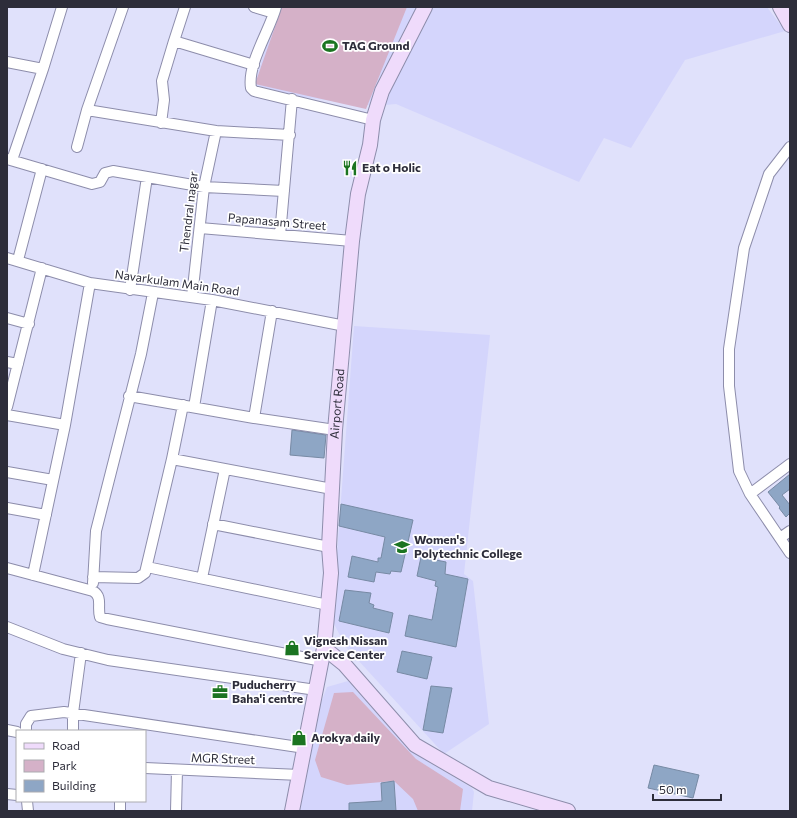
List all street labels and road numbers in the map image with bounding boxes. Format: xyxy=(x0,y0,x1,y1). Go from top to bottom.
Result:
street label: Thendral nagar xyxy=(176,170,200,253)
street label: Papanasam Street xyxy=(227,210,327,232)
street label: Navarkulam Main Road xyxy=(114,266,240,298)
street label: Airport Road xyxy=(327,368,346,439)
street label: MGR Street xyxy=(191,750,255,766)

